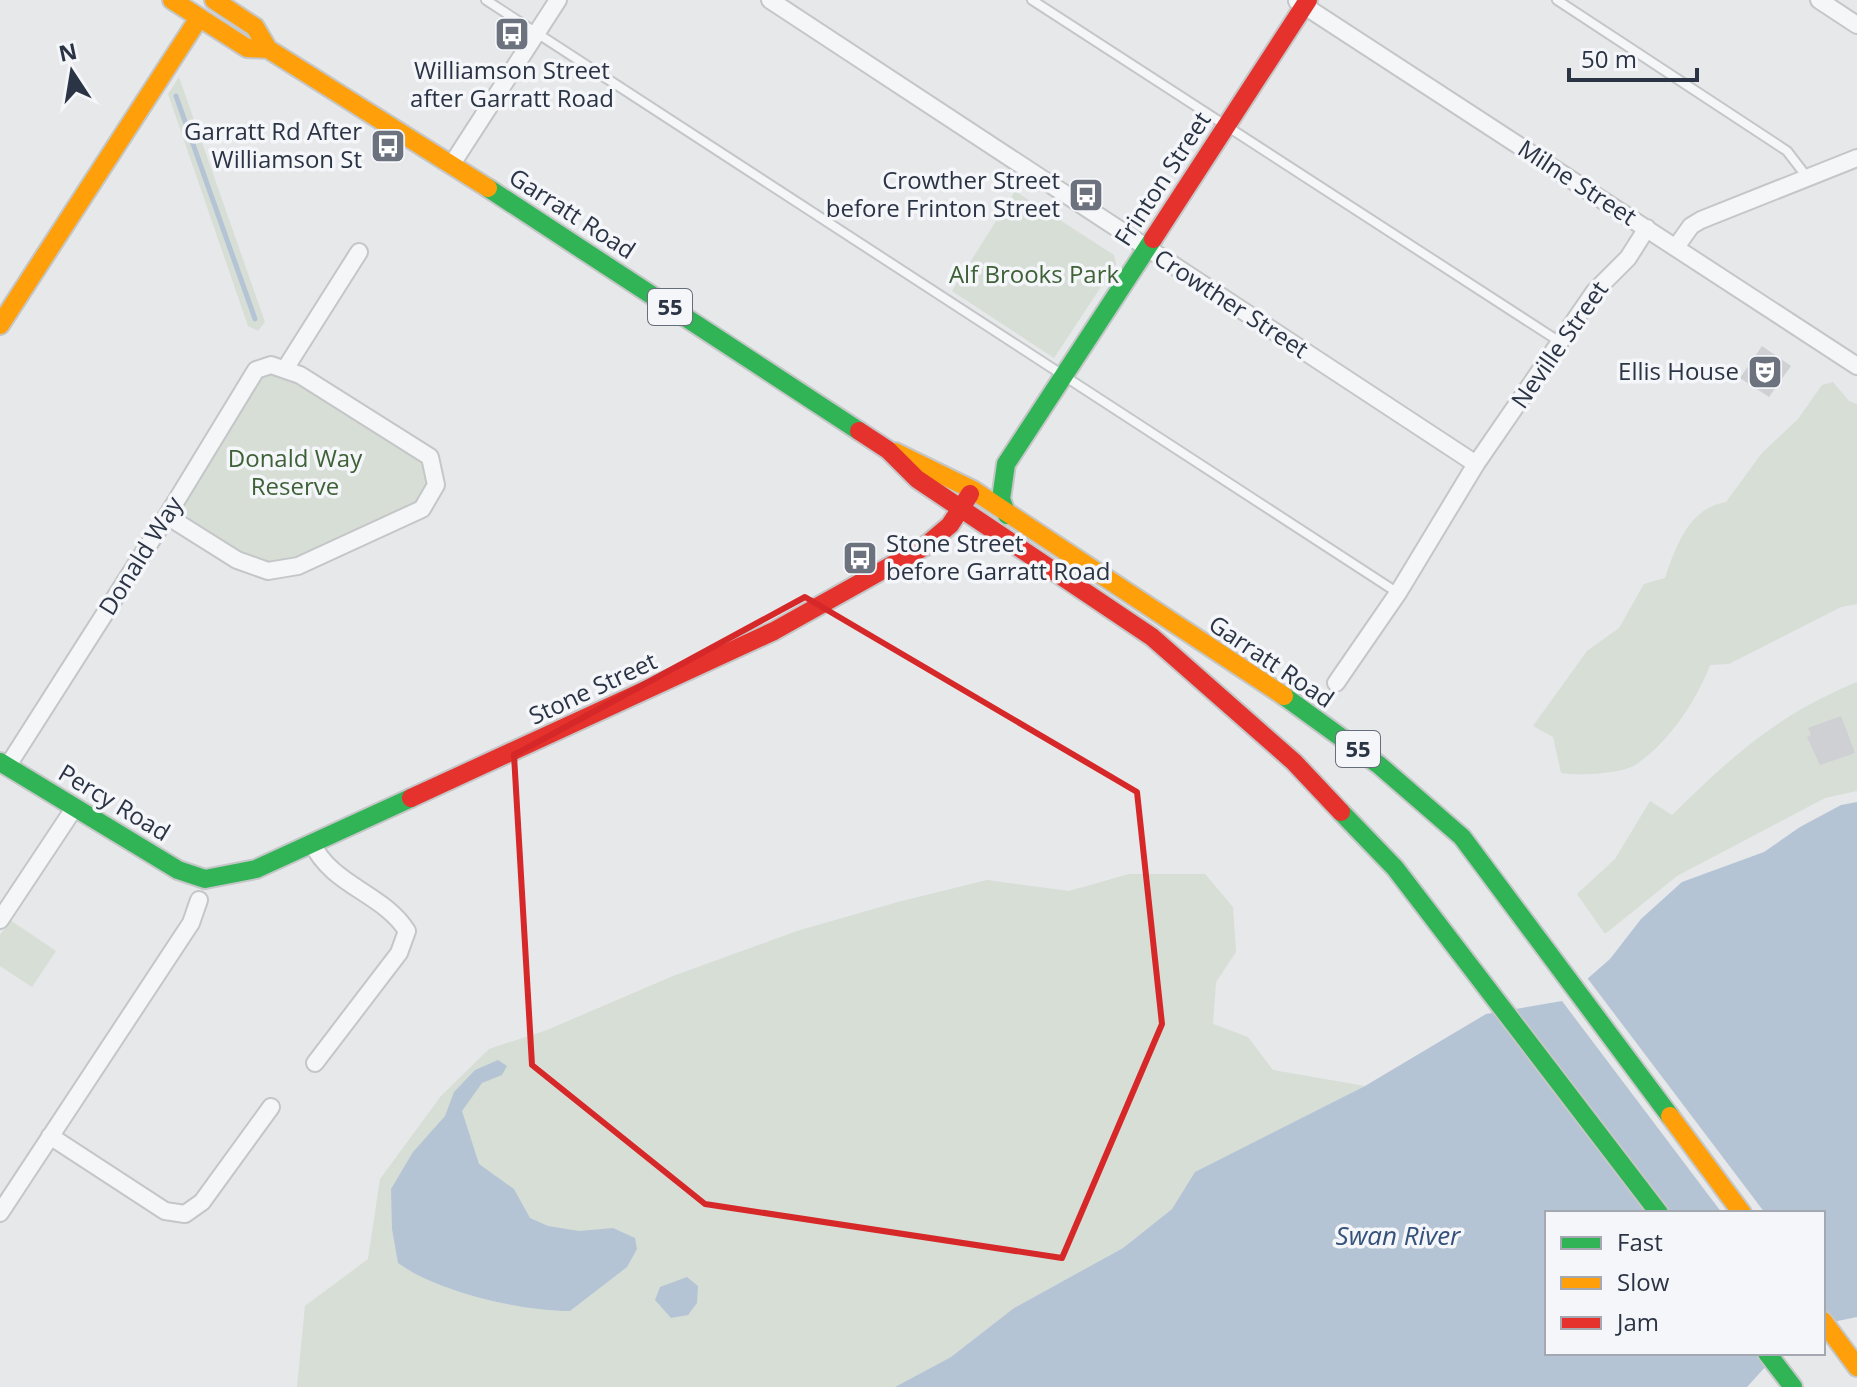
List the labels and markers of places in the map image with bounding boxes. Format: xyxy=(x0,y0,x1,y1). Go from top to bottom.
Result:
bus stop icon: Williamson Street after Garratt Road xyxy=(493,15,531,53)
place label: Williamson Street after Garratt Road xyxy=(410,53,614,114)
place label: Garratt Rd After Williamson St xyxy=(184,114,362,175)
bus stop icon: Garratt Rd After Williamson St xyxy=(369,127,407,165)
place label: Crowther Street before Frinton Street xyxy=(826,163,1060,224)
bus stop icon: Crowther Street before Frinton Street xyxy=(1067,176,1105,214)
theatre icon: Ellis House xyxy=(1746,353,1784,391)
place label: Ellis House xyxy=(1618,354,1739,387)
place label: Stone Street before Garratt Road xyxy=(886,526,1111,587)
bus stop icon: Stone Street before Garratt Road xyxy=(841,539,879,577)

